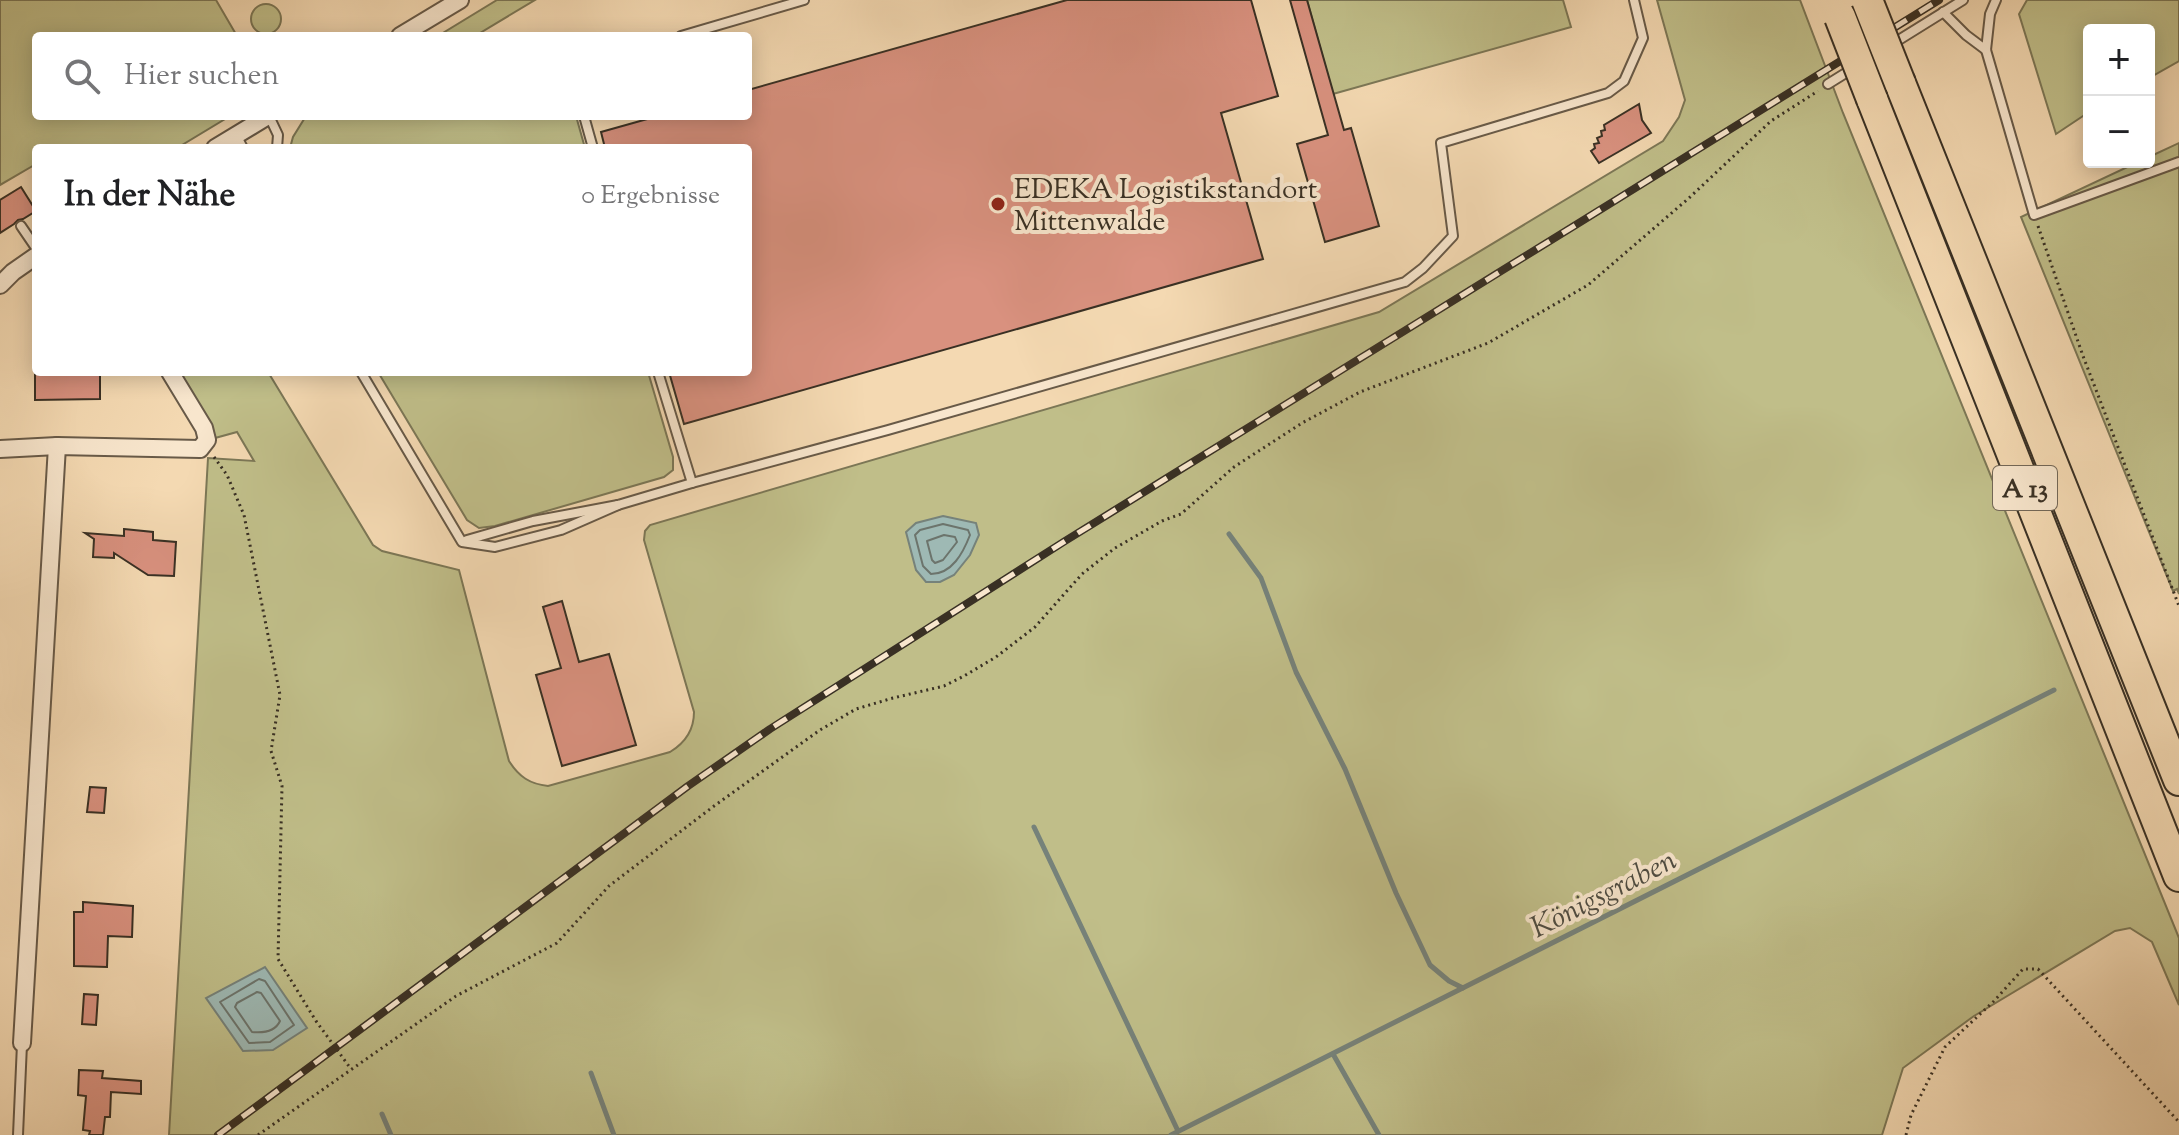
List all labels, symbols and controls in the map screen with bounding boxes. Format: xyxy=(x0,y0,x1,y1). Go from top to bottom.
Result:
map controls xyxy=(2083,24,2155,168)
button: + xyxy=(2083,24,2155,96)
search box xyxy=(32,32,752,120)
icon: search xyxy=(60,54,104,98)
text: Hier suchen xyxy=(124,55,279,98)
button: − xyxy=(2083,96,2155,168)
place label: EDEKA Logistikstandort Mittenwalde xyxy=(1014,171,1318,243)
text: In der Nähe xyxy=(64,172,235,221)
text: 0 Ergebnisse xyxy=(581,178,720,215)
marker: EDEKA Logistikstandort Mittenwalde xyxy=(989,195,1007,213)
road number: A 13 xyxy=(1993,466,2057,510)
water label: Königsgraben xyxy=(1524,840,1685,950)

